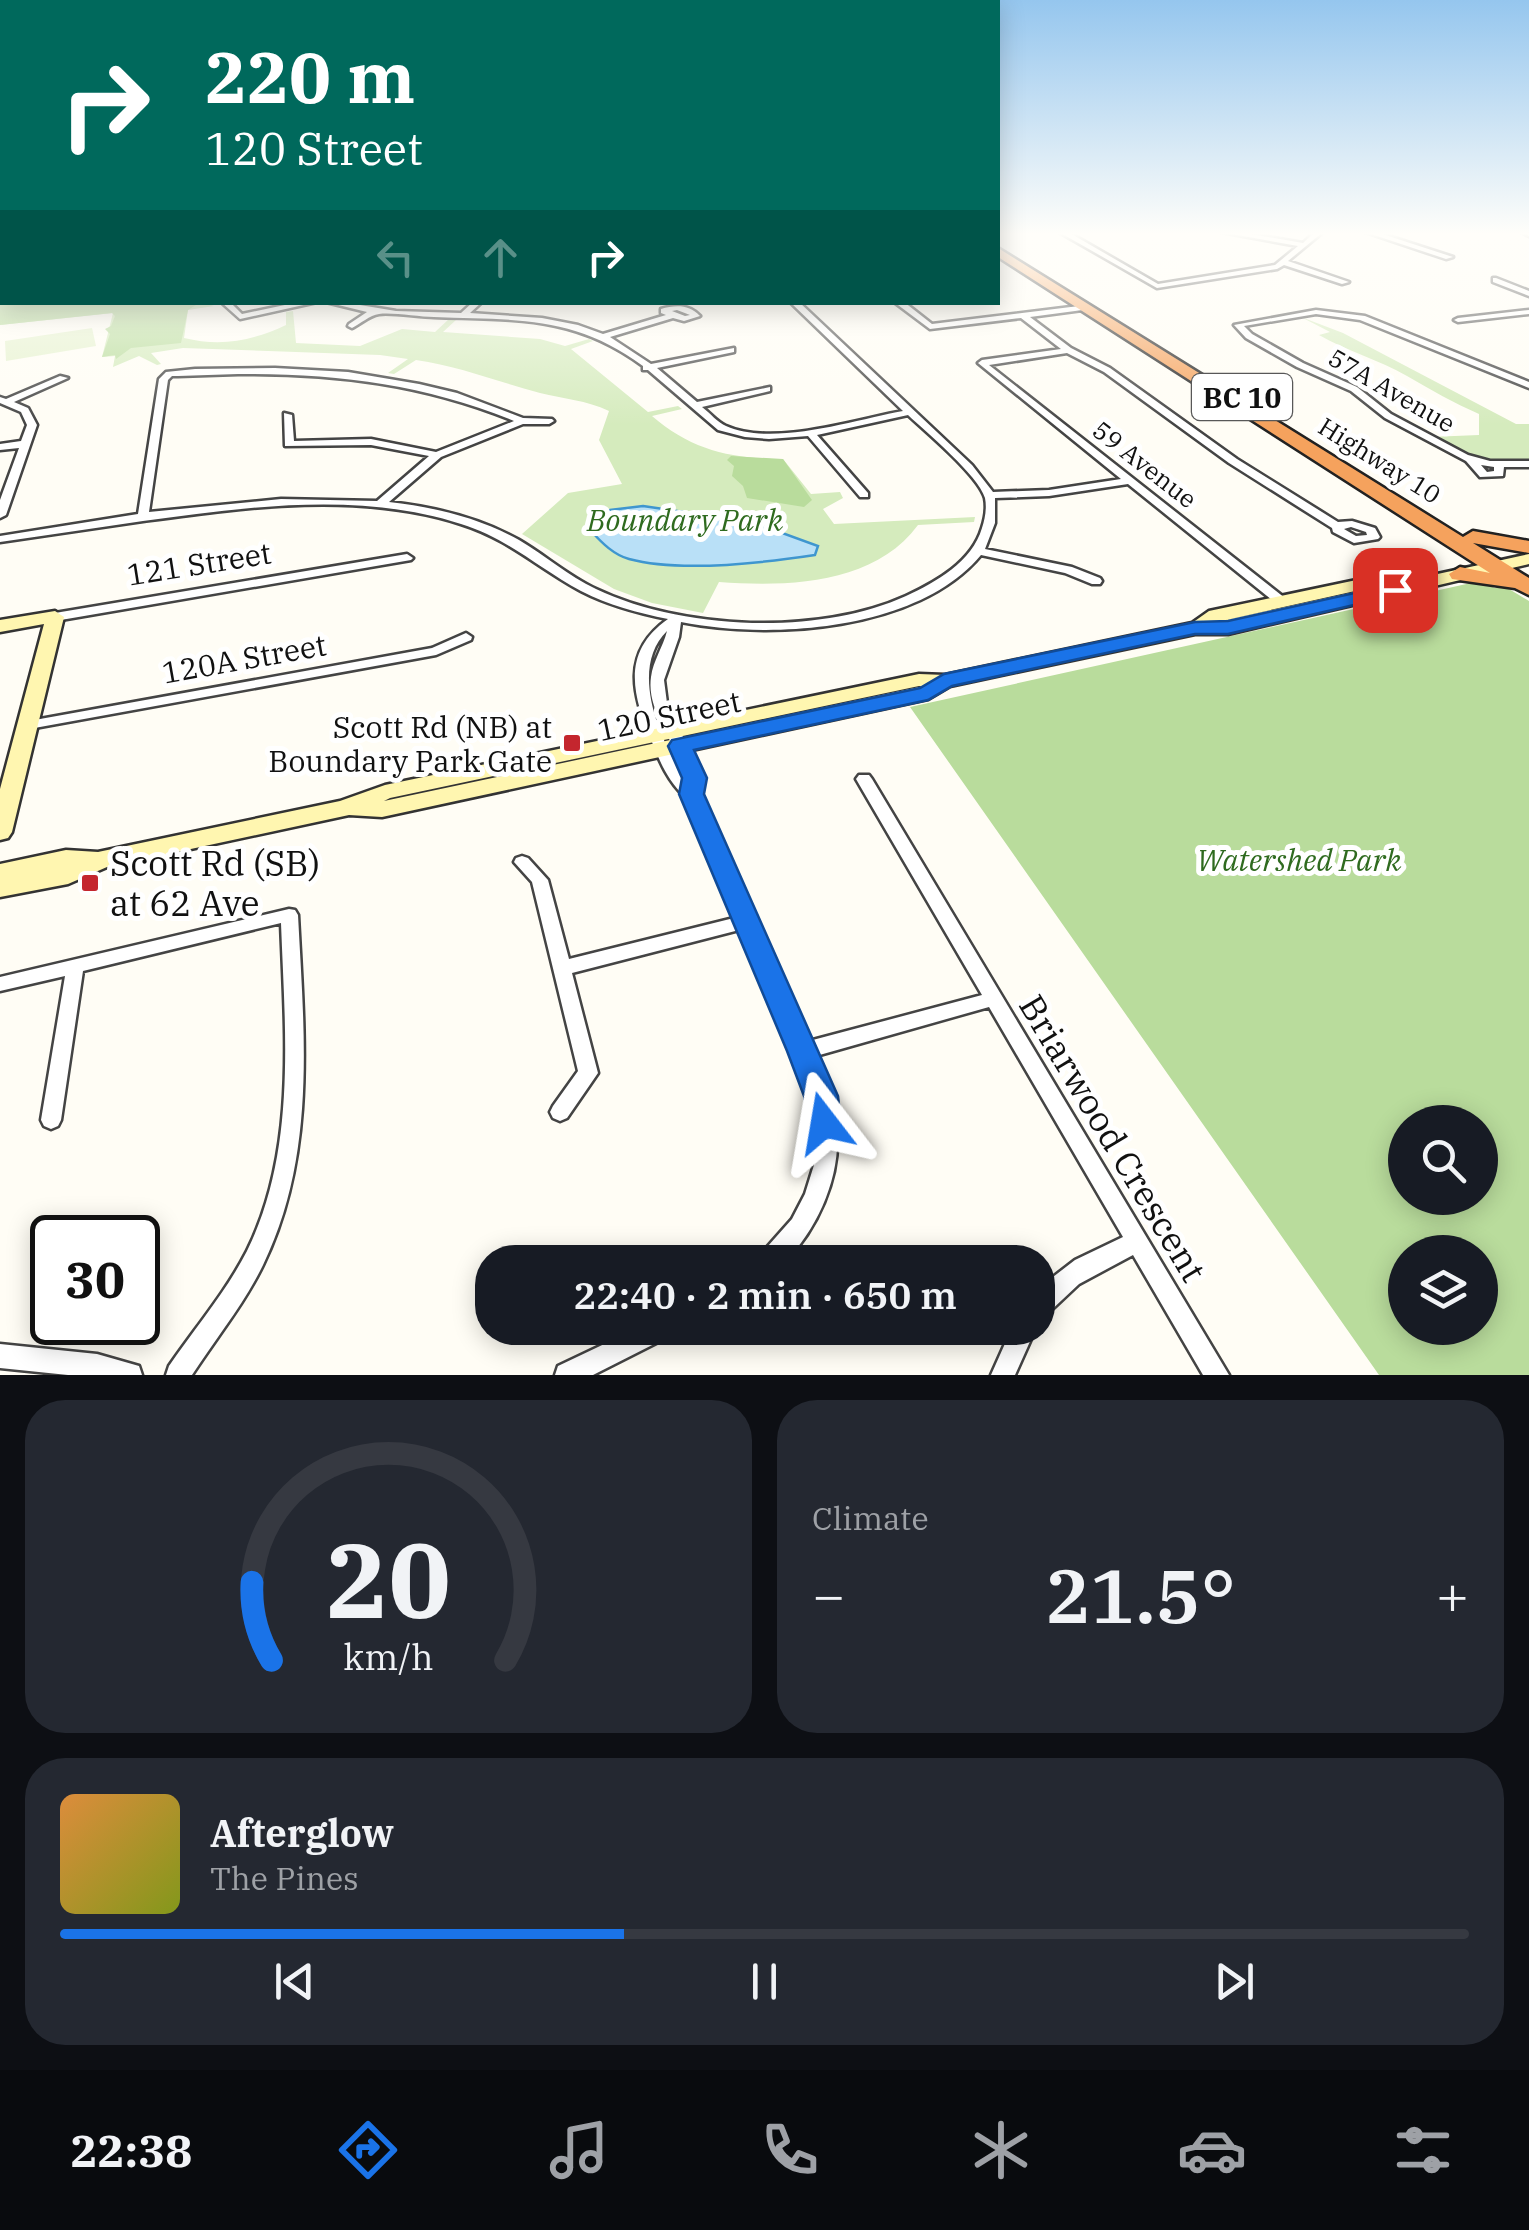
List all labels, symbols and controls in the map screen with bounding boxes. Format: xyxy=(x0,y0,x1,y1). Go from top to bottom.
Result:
text: 220 m xyxy=(205,31,415,122)
icon: right xyxy=(40,40,170,170)
text: 120 Street xyxy=(205,119,423,177)
icon: left xyxy=(368,230,423,285)
icon: ahead xyxy=(473,230,528,285)
icon: right xyxy=(578,230,633,285)
street label: 57A Avenue xyxy=(1323,341,1461,439)
road number: BC 10 xyxy=(1192,374,1292,420)
street label: Highway 10 xyxy=(1313,409,1447,511)
street label: 59 Avenue xyxy=(1086,413,1204,515)
park label: Boundary Park xyxy=(586,500,783,539)
street label: 121 Street xyxy=(124,532,274,594)
pin xyxy=(1353,548,1438,633)
icon: arrive xyxy=(1368,563,1423,618)
street label: 120A Street xyxy=(159,624,329,692)
street label: 120 Street xyxy=(594,681,744,749)
place label: Scott Rd (NB) at Boundary Park Gate xyxy=(268,707,552,780)
marker: Scott Rd (NB) at Boundary Park Gate xyxy=(561,732,583,754)
place label: Scott Rd (SB) at 62 Ave xyxy=(110,840,320,926)
park label: Watershed Park xyxy=(1197,840,1402,879)
marker: Scott Rd (SB) at 62 Ave xyxy=(79,872,101,894)
street label: Briarwood Crescent xyxy=(1009,986,1217,1290)
position arrow xyxy=(772,1071,876,1175)
map controls xyxy=(1388,1105,1498,1345)
button: search xyxy=(1388,1105,1498,1215)
speed limit sign: 30 xyxy=(30,1215,160,1345)
button: layers xyxy=(1388,1235,1498,1345)
text: 22:40 · 2 min · 650 m xyxy=(573,1270,957,1319)
text: Climate xyxy=(812,1497,929,1539)
text: 20 xyxy=(326,1511,451,1647)
text: 21.5° xyxy=(1045,1546,1236,1644)
text: − xyxy=(812,1559,845,1630)
text: + xyxy=(1436,1559,1469,1630)
text: km/h xyxy=(343,1633,434,1680)
text: Afterglow xyxy=(210,1808,394,1857)
text: The Pines xyxy=(210,1857,359,1899)
icon: previous xyxy=(267,1954,322,2009)
icon: pause xyxy=(737,1954,792,2009)
icon: next xyxy=(1207,1954,1262,2009)
icon: directions xyxy=(333,2115,403,2185)
icon: music xyxy=(544,2115,614,2185)
icon: phone xyxy=(755,2115,825,2185)
icon: climate xyxy=(966,2115,1036,2185)
icon: car xyxy=(1177,2115,1247,2185)
icon: filters xyxy=(1388,2115,1458,2185)
text: 22:38 xyxy=(71,2121,192,2179)

